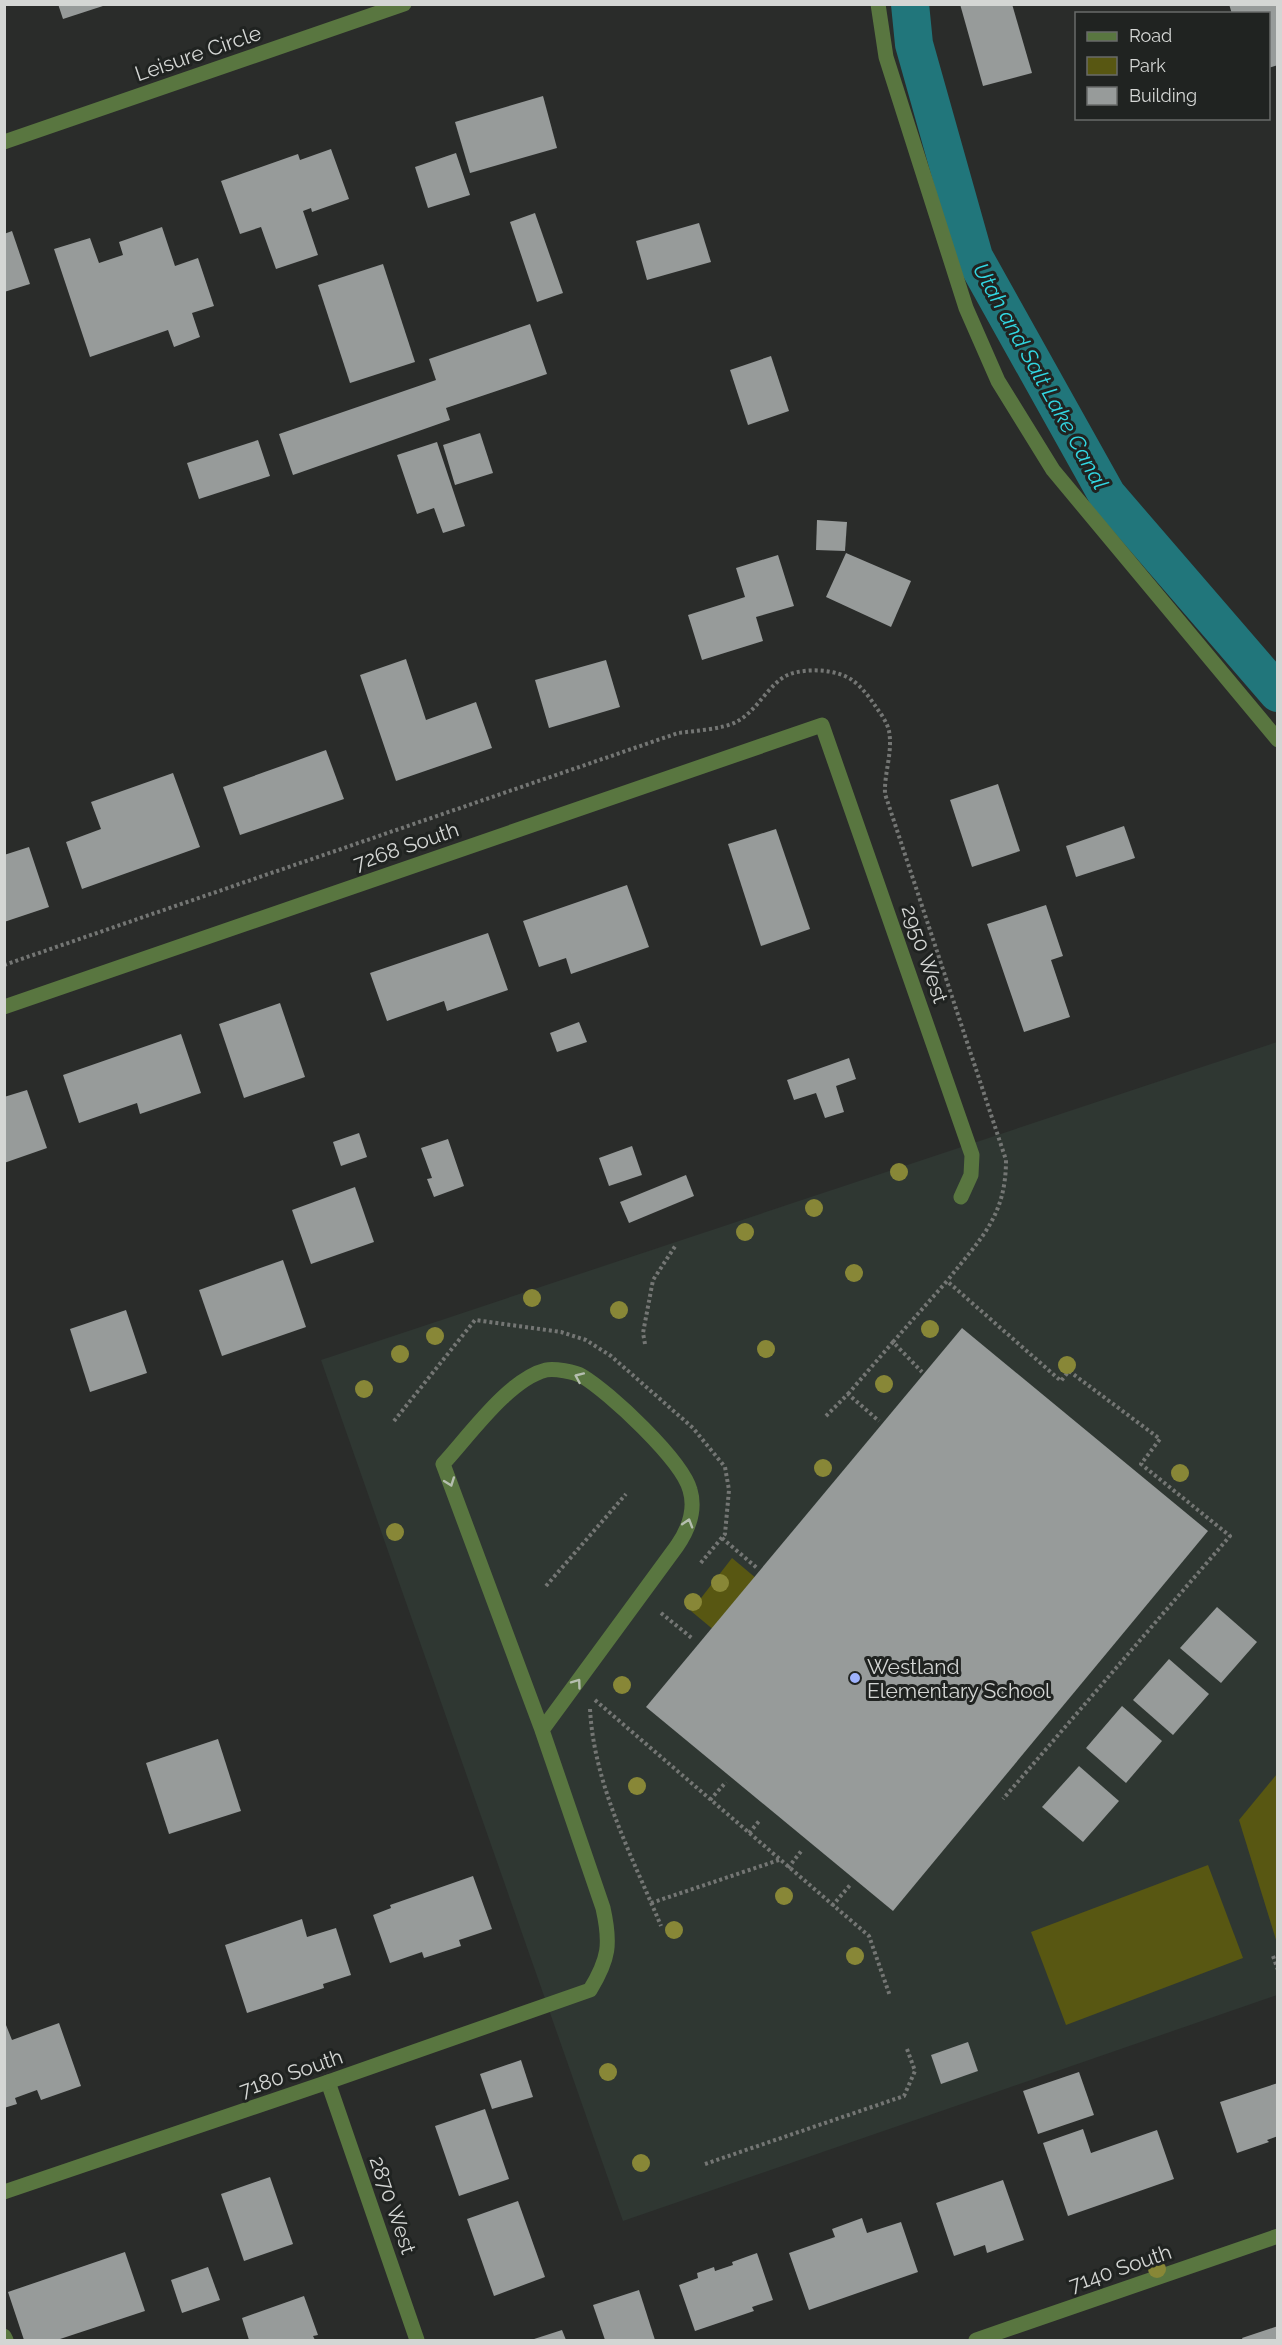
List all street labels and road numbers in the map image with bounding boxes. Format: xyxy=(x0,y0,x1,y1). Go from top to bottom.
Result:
street label: Leisure Circle xyxy=(132,20,264,86)
street label: 7268 South xyxy=(350,816,462,876)
street label: 2950 West xyxy=(897,902,953,1006)
street label: 7180 South xyxy=(236,2044,346,2102)
street label: 2870 West xyxy=(365,2153,421,2257)
street label: 7140 South xyxy=(1065,2239,1175,2297)

